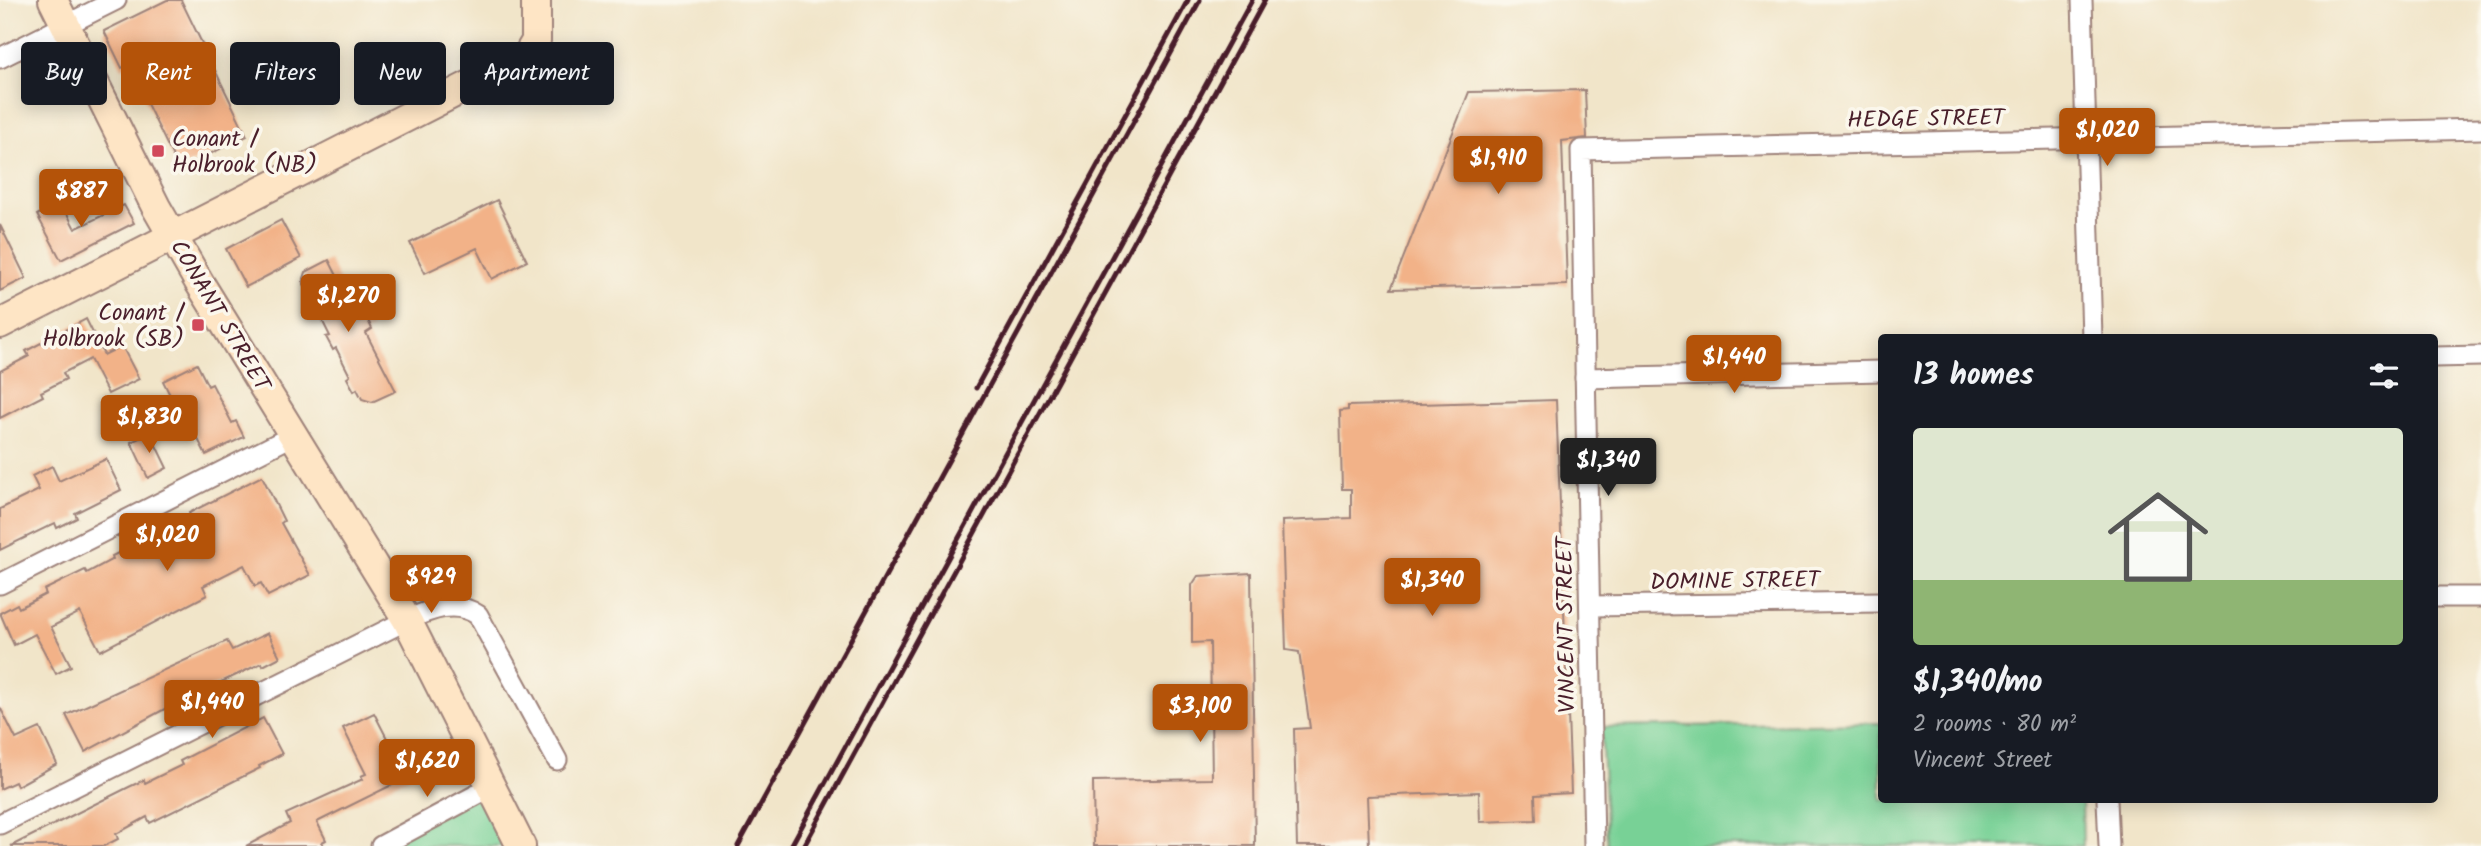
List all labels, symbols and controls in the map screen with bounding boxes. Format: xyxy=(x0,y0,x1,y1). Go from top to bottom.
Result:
chip: Buy xyxy=(21,42,107,105)
chip: Rent xyxy=(121,42,216,105)
chip: Filters xyxy=(230,42,340,105)
chip: New xyxy=(354,42,446,105)
chip: Apartment xyxy=(460,42,614,105)
street label: HEDGE STREET xyxy=(1847,101,2007,139)
pin: $1,020 xyxy=(2050,108,2164,168)
text: $1,020 xyxy=(2075,113,2139,149)
place label: Conant / Holbrook (NB) xyxy=(172,122,317,184)
pin: $1,910 xyxy=(1441,136,1555,196)
text: $1,910 xyxy=(1470,141,1526,177)
marker: Conant / Holbrook (NB) xyxy=(150,143,166,159)
pin: $887 xyxy=(40,170,122,229)
text: $887 xyxy=(55,174,107,210)
street label: CONANT STREET xyxy=(160,233,280,400)
pin: $1,270 xyxy=(291,274,405,334)
text: $1,270 xyxy=(317,279,379,315)
place label: Conant / Holbrook (SB) xyxy=(42,296,186,358)
marker: Conant / Holbrook (SB) xyxy=(190,317,206,333)
pin: $1,440 xyxy=(1677,336,1791,395)
text: $1,440 xyxy=(1702,340,1766,376)
text: 13 homes xyxy=(1913,352,2034,400)
icon: filters xyxy=(2365,357,2403,395)
pin: $1,830 xyxy=(92,396,206,455)
text: $1,830 xyxy=(117,400,181,436)
pin: $1,340 xyxy=(1551,438,1665,498)
text: $1,340 xyxy=(1576,443,1640,479)
icon: home xyxy=(2095,474,2221,600)
pin: $1,020 xyxy=(110,514,224,573)
text: $1,020 xyxy=(135,518,199,554)
street label: VINCENT STREET xyxy=(1547,535,1587,713)
pin: $929 xyxy=(390,556,472,615)
pin: $1,340 xyxy=(1375,558,1489,618)
text: $929 xyxy=(406,560,456,596)
street label: DOMINE STREET xyxy=(1650,562,1822,601)
text: $1,340 xyxy=(1400,563,1464,599)
text: $1,340/mo xyxy=(1913,659,2043,707)
pin: $1,440 xyxy=(155,680,269,740)
pin: $3,100 xyxy=(1143,684,1257,744)
text: $1,440 xyxy=(180,685,244,721)
text: $3,100 xyxy=(1169,689,1231,725)
text: 2 rooms · 80 m² xyxy=(1913,707,2076,743)
pin: $1,620 xyxy=(370,740,484,799)
text: Vincent Street xyxy=(1913,743,2052,779)
text: $1,620 xyxy=(395,744,459,780)

